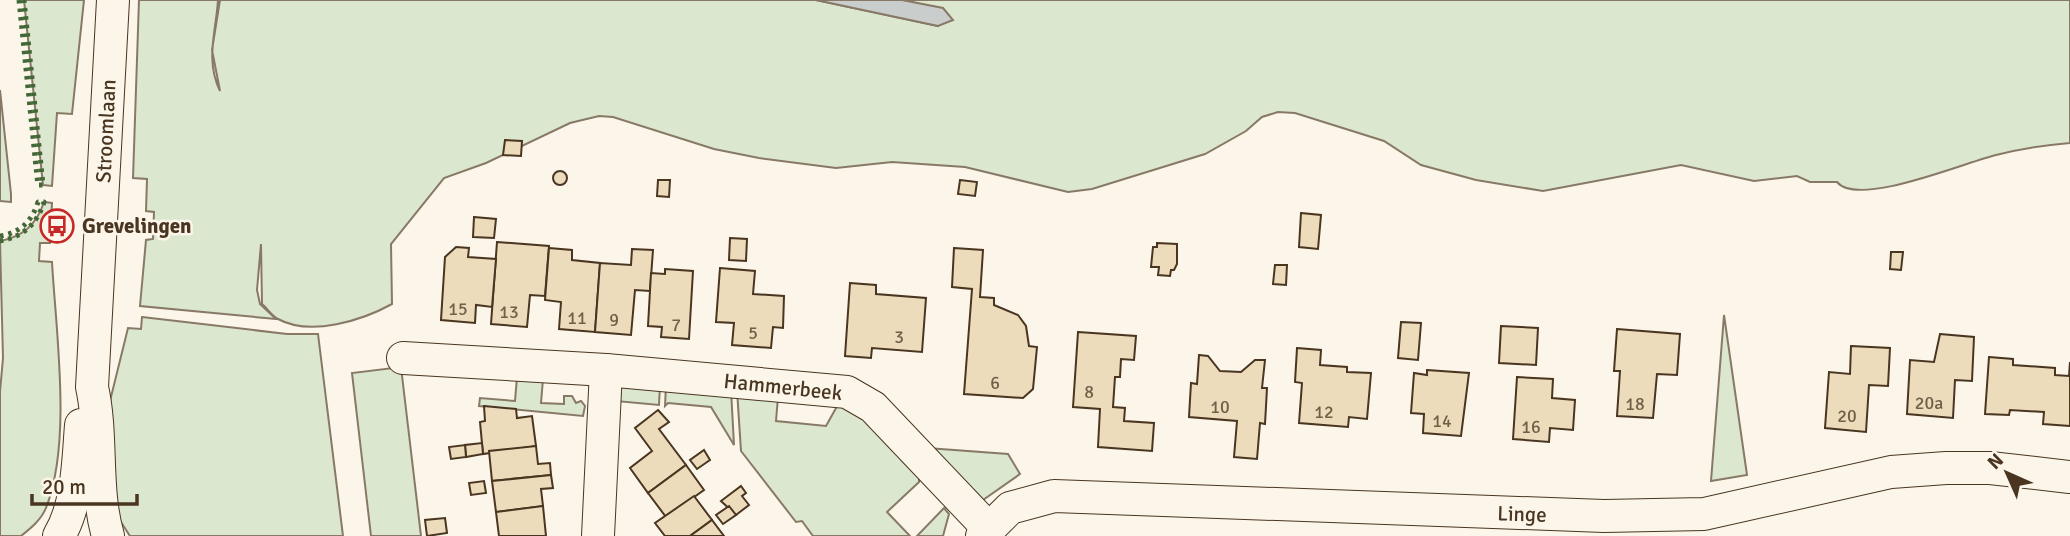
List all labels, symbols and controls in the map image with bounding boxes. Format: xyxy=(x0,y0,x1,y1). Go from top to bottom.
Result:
street label: Stroomlaan xyxy=(90,78,122,184)
bus stop icon: Grevelingen xyxy=(38,207,76,245)
place label: Grevelingen xyxy=(82,213,192,239)
house number: 15 xyxy=(448,298,468,320)
house number: 13 xyxy=(499,301,519,323)
house number: 11 xyxy=(567,307,587,329)
house number: 9 xyxy=(609,309,619,331)
house number: 7 xyxy=(671,314,681,336)
house number: 5 xyxy=(748,322,758,344)
house number: 3 xyxy=(894,326,904,348)
street label: Hammerbeek xyxy=(722,368,844,406)
house number: 6 xyxy=(990,372,1000,394)
house number: 8 xyxy=(1084,381,1094,403)
house number: 20a xyxy=(1915,392,1943,414)
house number: 18 xyxy=(1625,393,1645,415)
house number: 10 xyxy=(1210,396,1230,418)
house number: 12 xyxy=(1314,401,1334,423)
house number: 20 xyxy=(1837,405,1857,427)
house number: 14 xyxy=(1432,410,1452,432)
house number: 16 xyxy=(1521,416,1541,438)
north arrow xyxy=(1972,438,2042,508)
text: N xyxy=(1983,449,2009,475)
scale bar xyxy=(32,462,136,506)
text: 20 m xyxy=(42,474,86,500)
street label: Linge xyxy=(1497,500,1547,528)

